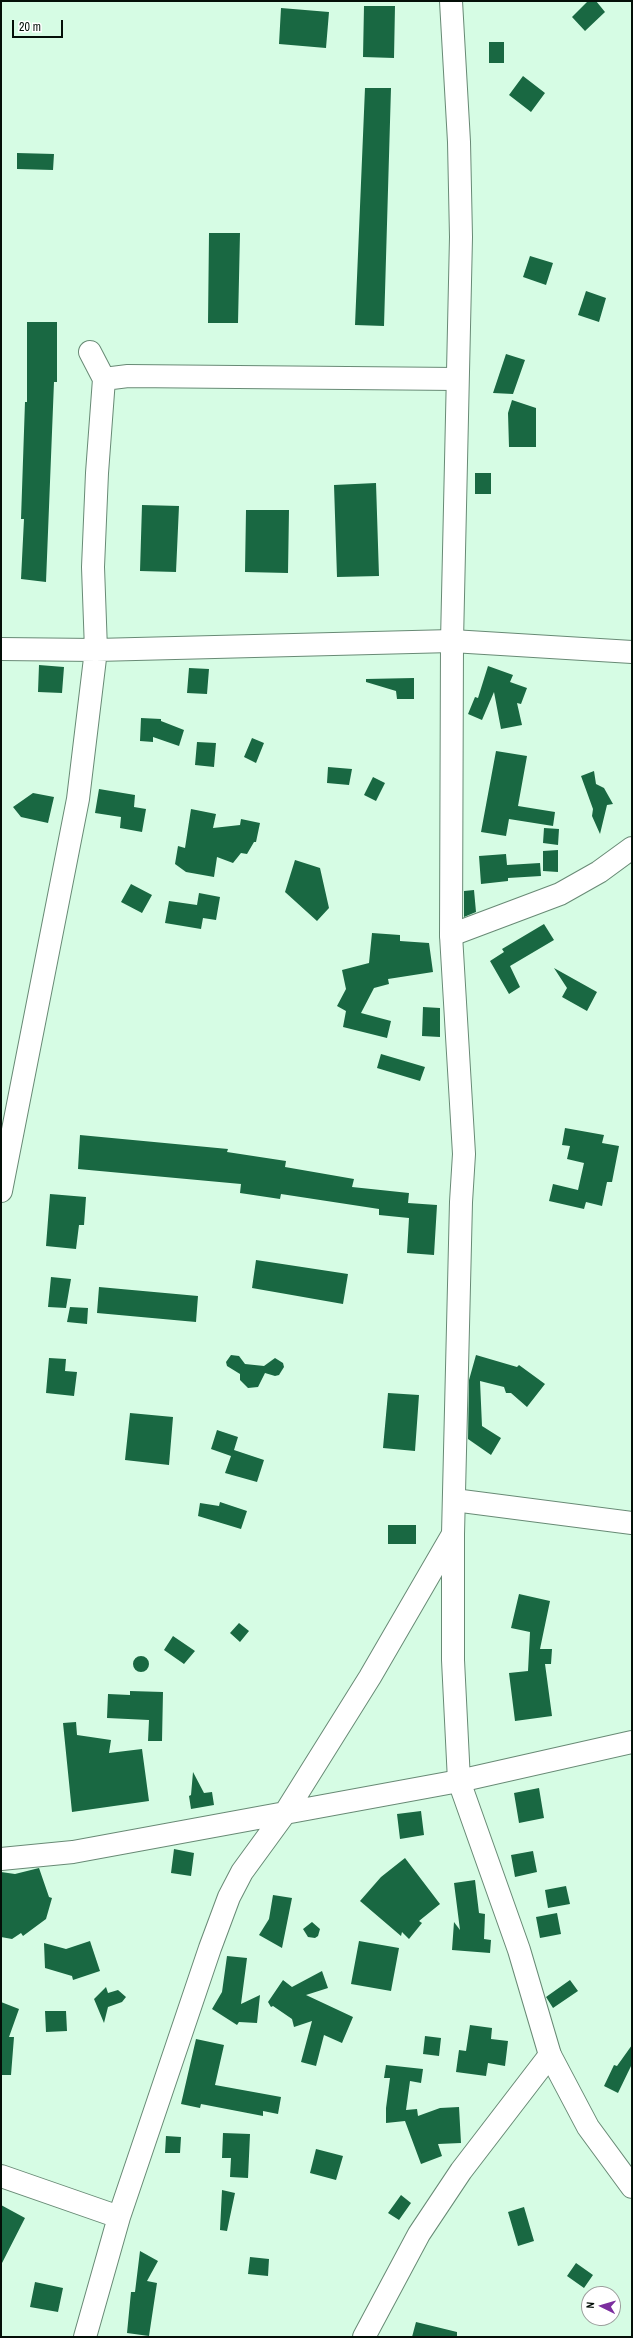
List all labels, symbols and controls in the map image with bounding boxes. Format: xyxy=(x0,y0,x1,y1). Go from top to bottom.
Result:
scale bar xyxy=(14,12,65,38)
text: 20 m xyxy=(19,19,41,35)
north arrow xyxy=(581,2286,621,2326)
text: N xyxy=(583,2301,597,2309)

